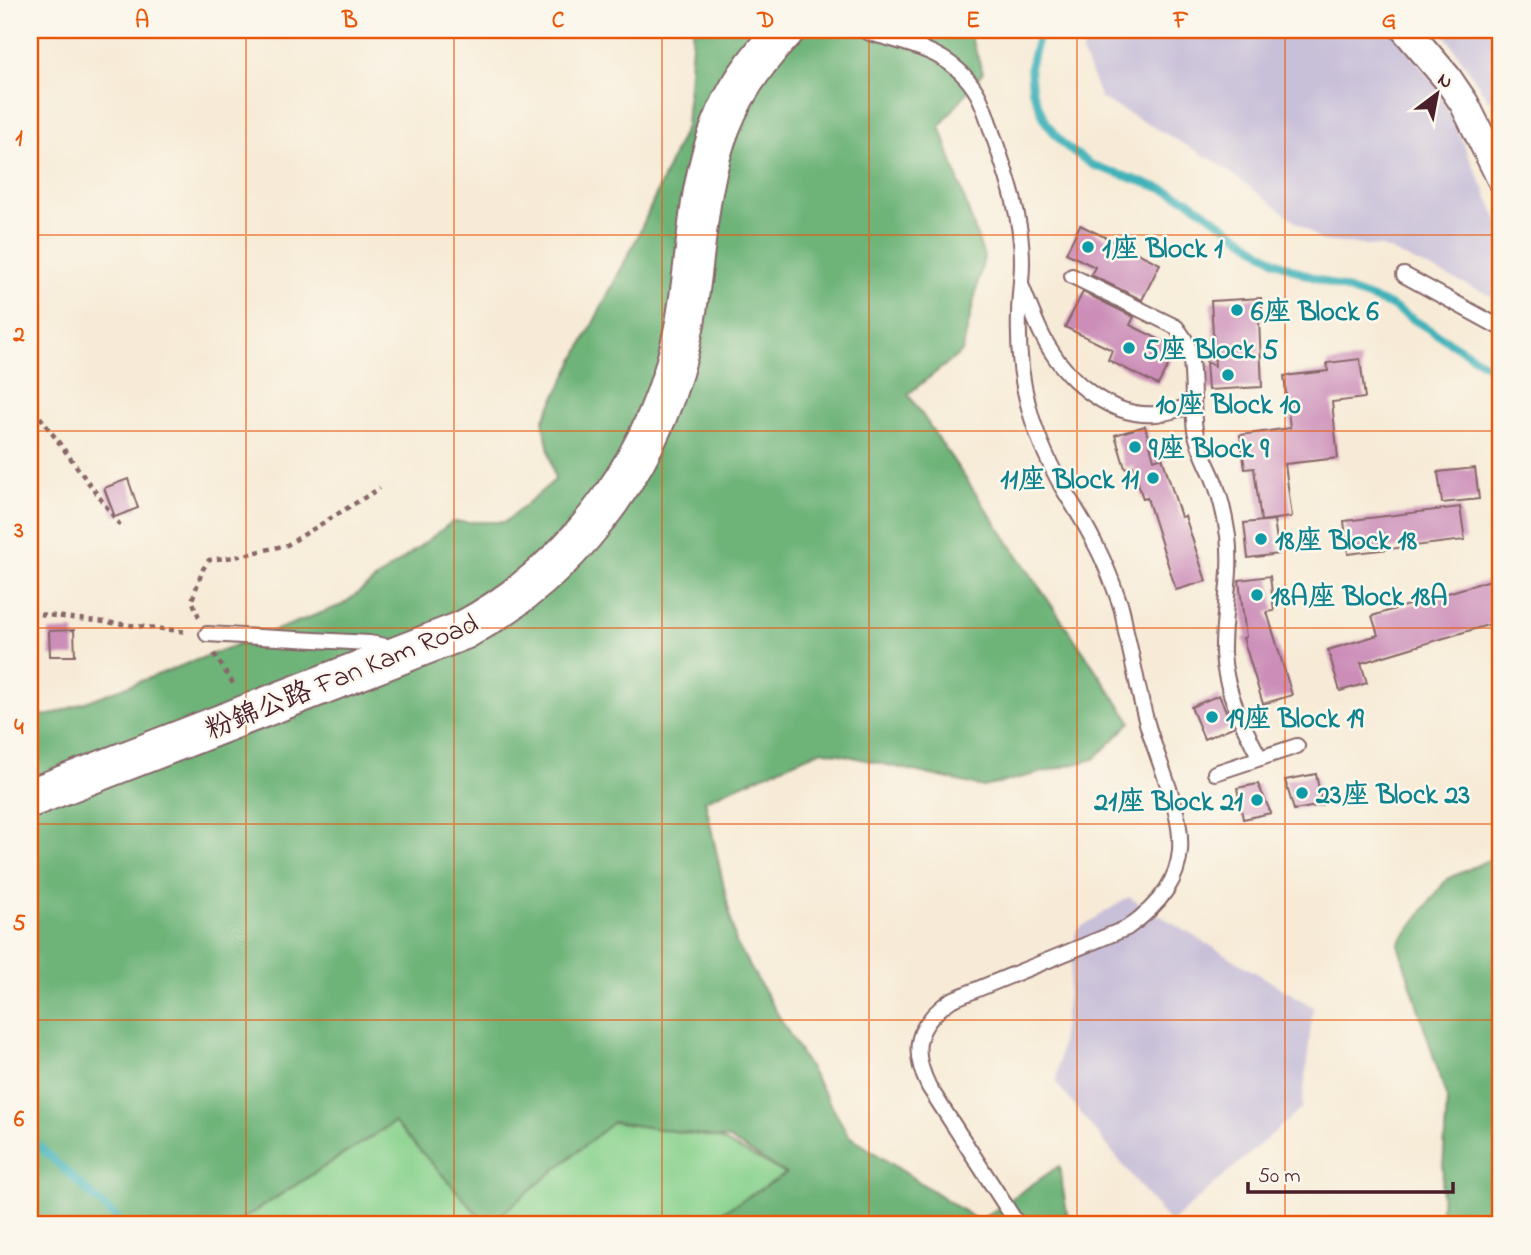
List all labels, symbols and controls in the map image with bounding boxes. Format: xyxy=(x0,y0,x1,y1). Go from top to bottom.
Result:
text: A xyxy=(135,5,149,38)
text: B xyxy=(341,5,358,38)
text: C xyxy=(552,5,565,38)
text: D xyxy=(757,5,774,38)
text: E xyxy=(966,5,980,38)
text: F xyxy=(1173,5,1189,38)
text: G xyxy=(1382,5,1396,38)
north arrow xyxy=(1402,60,1472,130)
text: N xyxy=(1432,67,1457,97)
text: 1 xyxy=(15,123,23,156)
place label: 1座 Block 1 xyxy=(1102,230,1223,271)
marker: 1座 Block 1 xyxy=(1080,239,1096,255)
place label: 6座 Block 6 xyxy=(1251,293,1379,334)
marker: 6座 Block 6 xyxy=(1229,302,1245,318)
text: 2 xyxy=(12,319,25,352)
place label: 5座 Block 5 xyxy=(1143,331,1278,372)
marker: 5座 Block 5 xyxy=(1121,340,1137,356)
marker: 10座 Block 10 xyxy=(1220,367,1236,383)
place label: 10座 Block 10 xyxy=(1155,386,1301,427)
place label: 9座 Block 9 xyxy=(1148,430,1270,471)
marker: 9座 Block 9 xyxy=(1127,439,1143,455)
place label: 11座 Block 11 xyxy=(1000,461,1139,502)
marker: 11座 Block 11 xyxy=(1145,470,1161,486)
text: 3 xyxy=(13,515,24,548)
place label: 18座 Block 18 xyxy=(1275,522,1417,563)
marker: 18座 Block 18 xyxy=(1253,531,1269,547)
place label: 18A座 Block 18A xyxy=(1271,578,1447,619)
marker: 18A座 Block 18A xyxy=(1249,587,1265,603)
street label: 粉錦公路 Fan Kam Road xyxy=(200,605,485,752)
place label: 19座 Block 19 xyxy=(1226,700,1364,741)
marker: 19座 Block 19 xyxy=(1204,709,1220,725)
text: 4 xyxy=(14,712,24,745)
place label: 23座 Block 23 xyxy=(1315,776,1470,817)
place label: 21座 Block 21 xyxy=(1093,783,1243,824)
marker: 23座 Block 23 xyxy=(1294,785,1310,801)
marker: 21座 Block 21 xyxy=(1249,792,1265,808)
text: 5 xyxy=(12,908,26,941)
text: 6 xyxy=(14,1104,25,1137)
scale bar xyxy=(1248,1150,1452,1194)
text: 50 m xyxy=(1258,1162,1301,1192)

